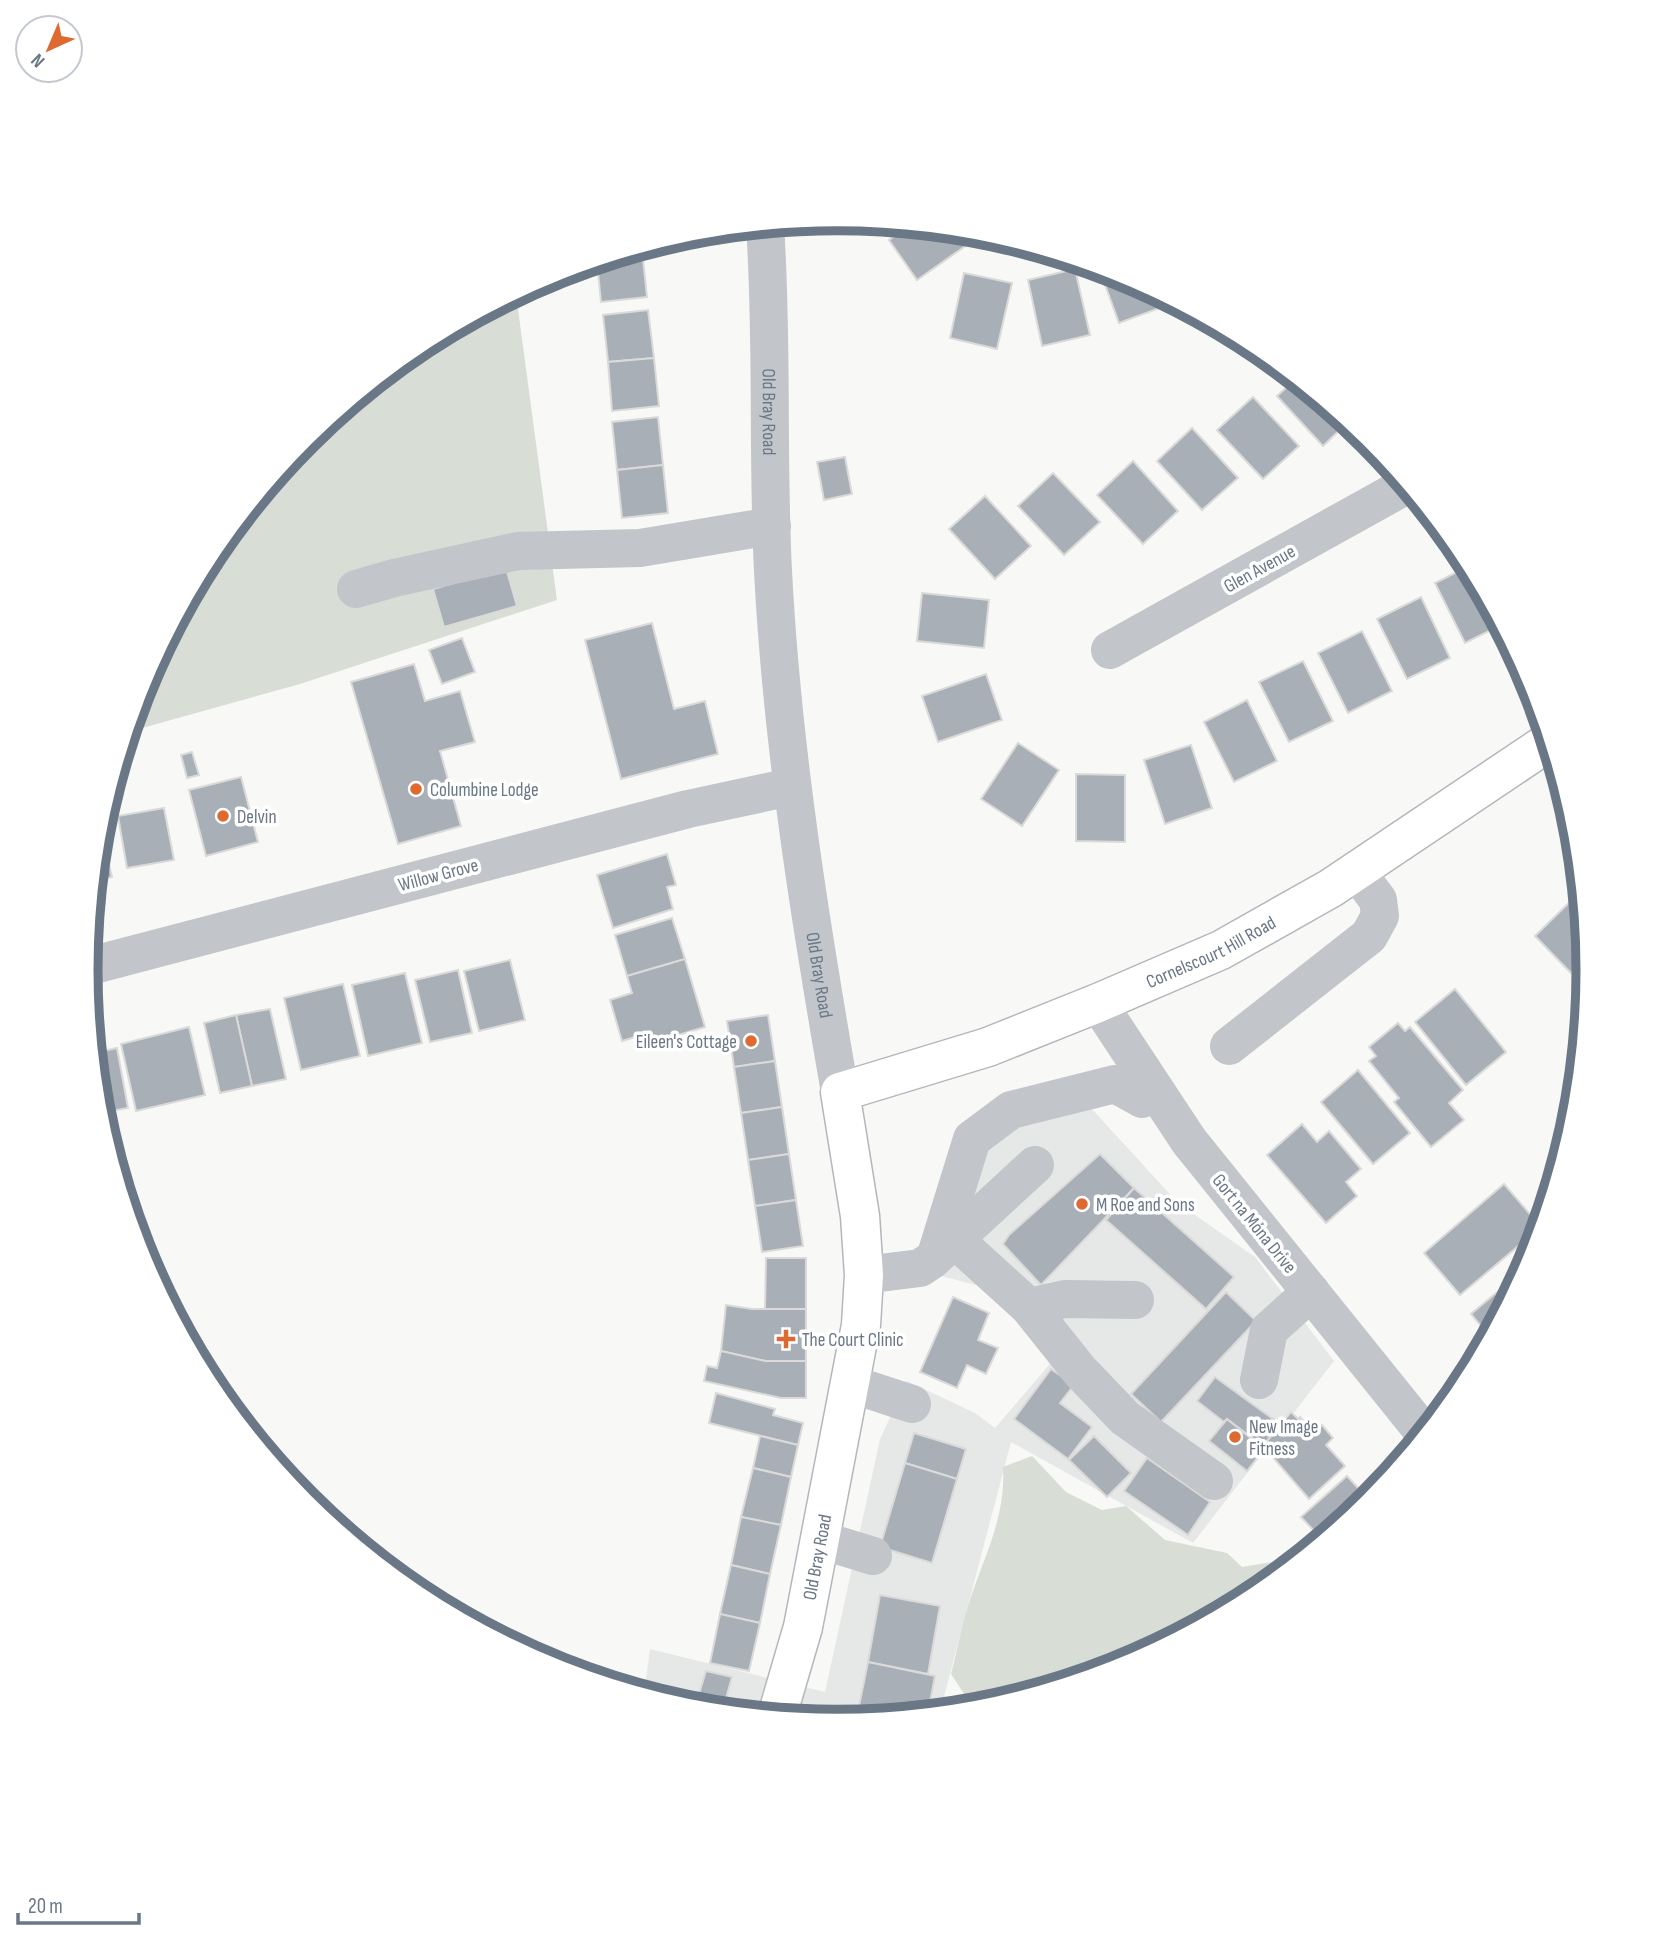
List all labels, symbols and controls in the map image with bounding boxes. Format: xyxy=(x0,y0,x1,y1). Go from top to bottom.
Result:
north arrow xyxy=(14,14,84,84)
text: N xyxy=(27,48,50,72)
street label: Old Bray Road xyxy=(757,368,780,455)
street label: Glen Avenue xyxy=(1220,540,1300,598)
place label: Columbine Lodge xyxy=(430,779,539,802)
marker: Columbine Lodge xyxy=(408,781,424,797)
place label: Delvin xyxy=(237,806,277,829)
marker: Delvin xyxy=(215,808,231,824)
street label: Willow Grove xyxy=(396,854,481,897)
street label: Cornelscourt Hill Road xyxy=(1143,912,1280,994)
street label: Old Bray Road xyxy=(800,931,837,1020)
place label: Eileen's Cottage xyxy=(636,1031,737,1054)
marker: Eileen's Cottage xyxy=(743,1033,759,1049)
street label: Gort na Móna Drive xyxy=(1207,1170,1301,1278)
place label: M Roe and Sons xyxy=(1096,1194,1195,1217)
marker: M Roe and Sons xyxy=(1074,1196,1090,1212)
marker: The Court Clinic xyxy=(776,1329,796,1349)
place label: The Court Clinic xyxy=(802,1329,904,1352)
place label: New Image Fitness xyxy=(1249,1416,1318,1461)
marker: New Image Fitness xyxy=(1227,1429,1243,1445)
street label: Old Bray Road xyxy=(798,1513,837,1602)
scale bar xyxy=(18,1882,138,1926)
text: 20 m xyxy=(28,1894,63,1919)

